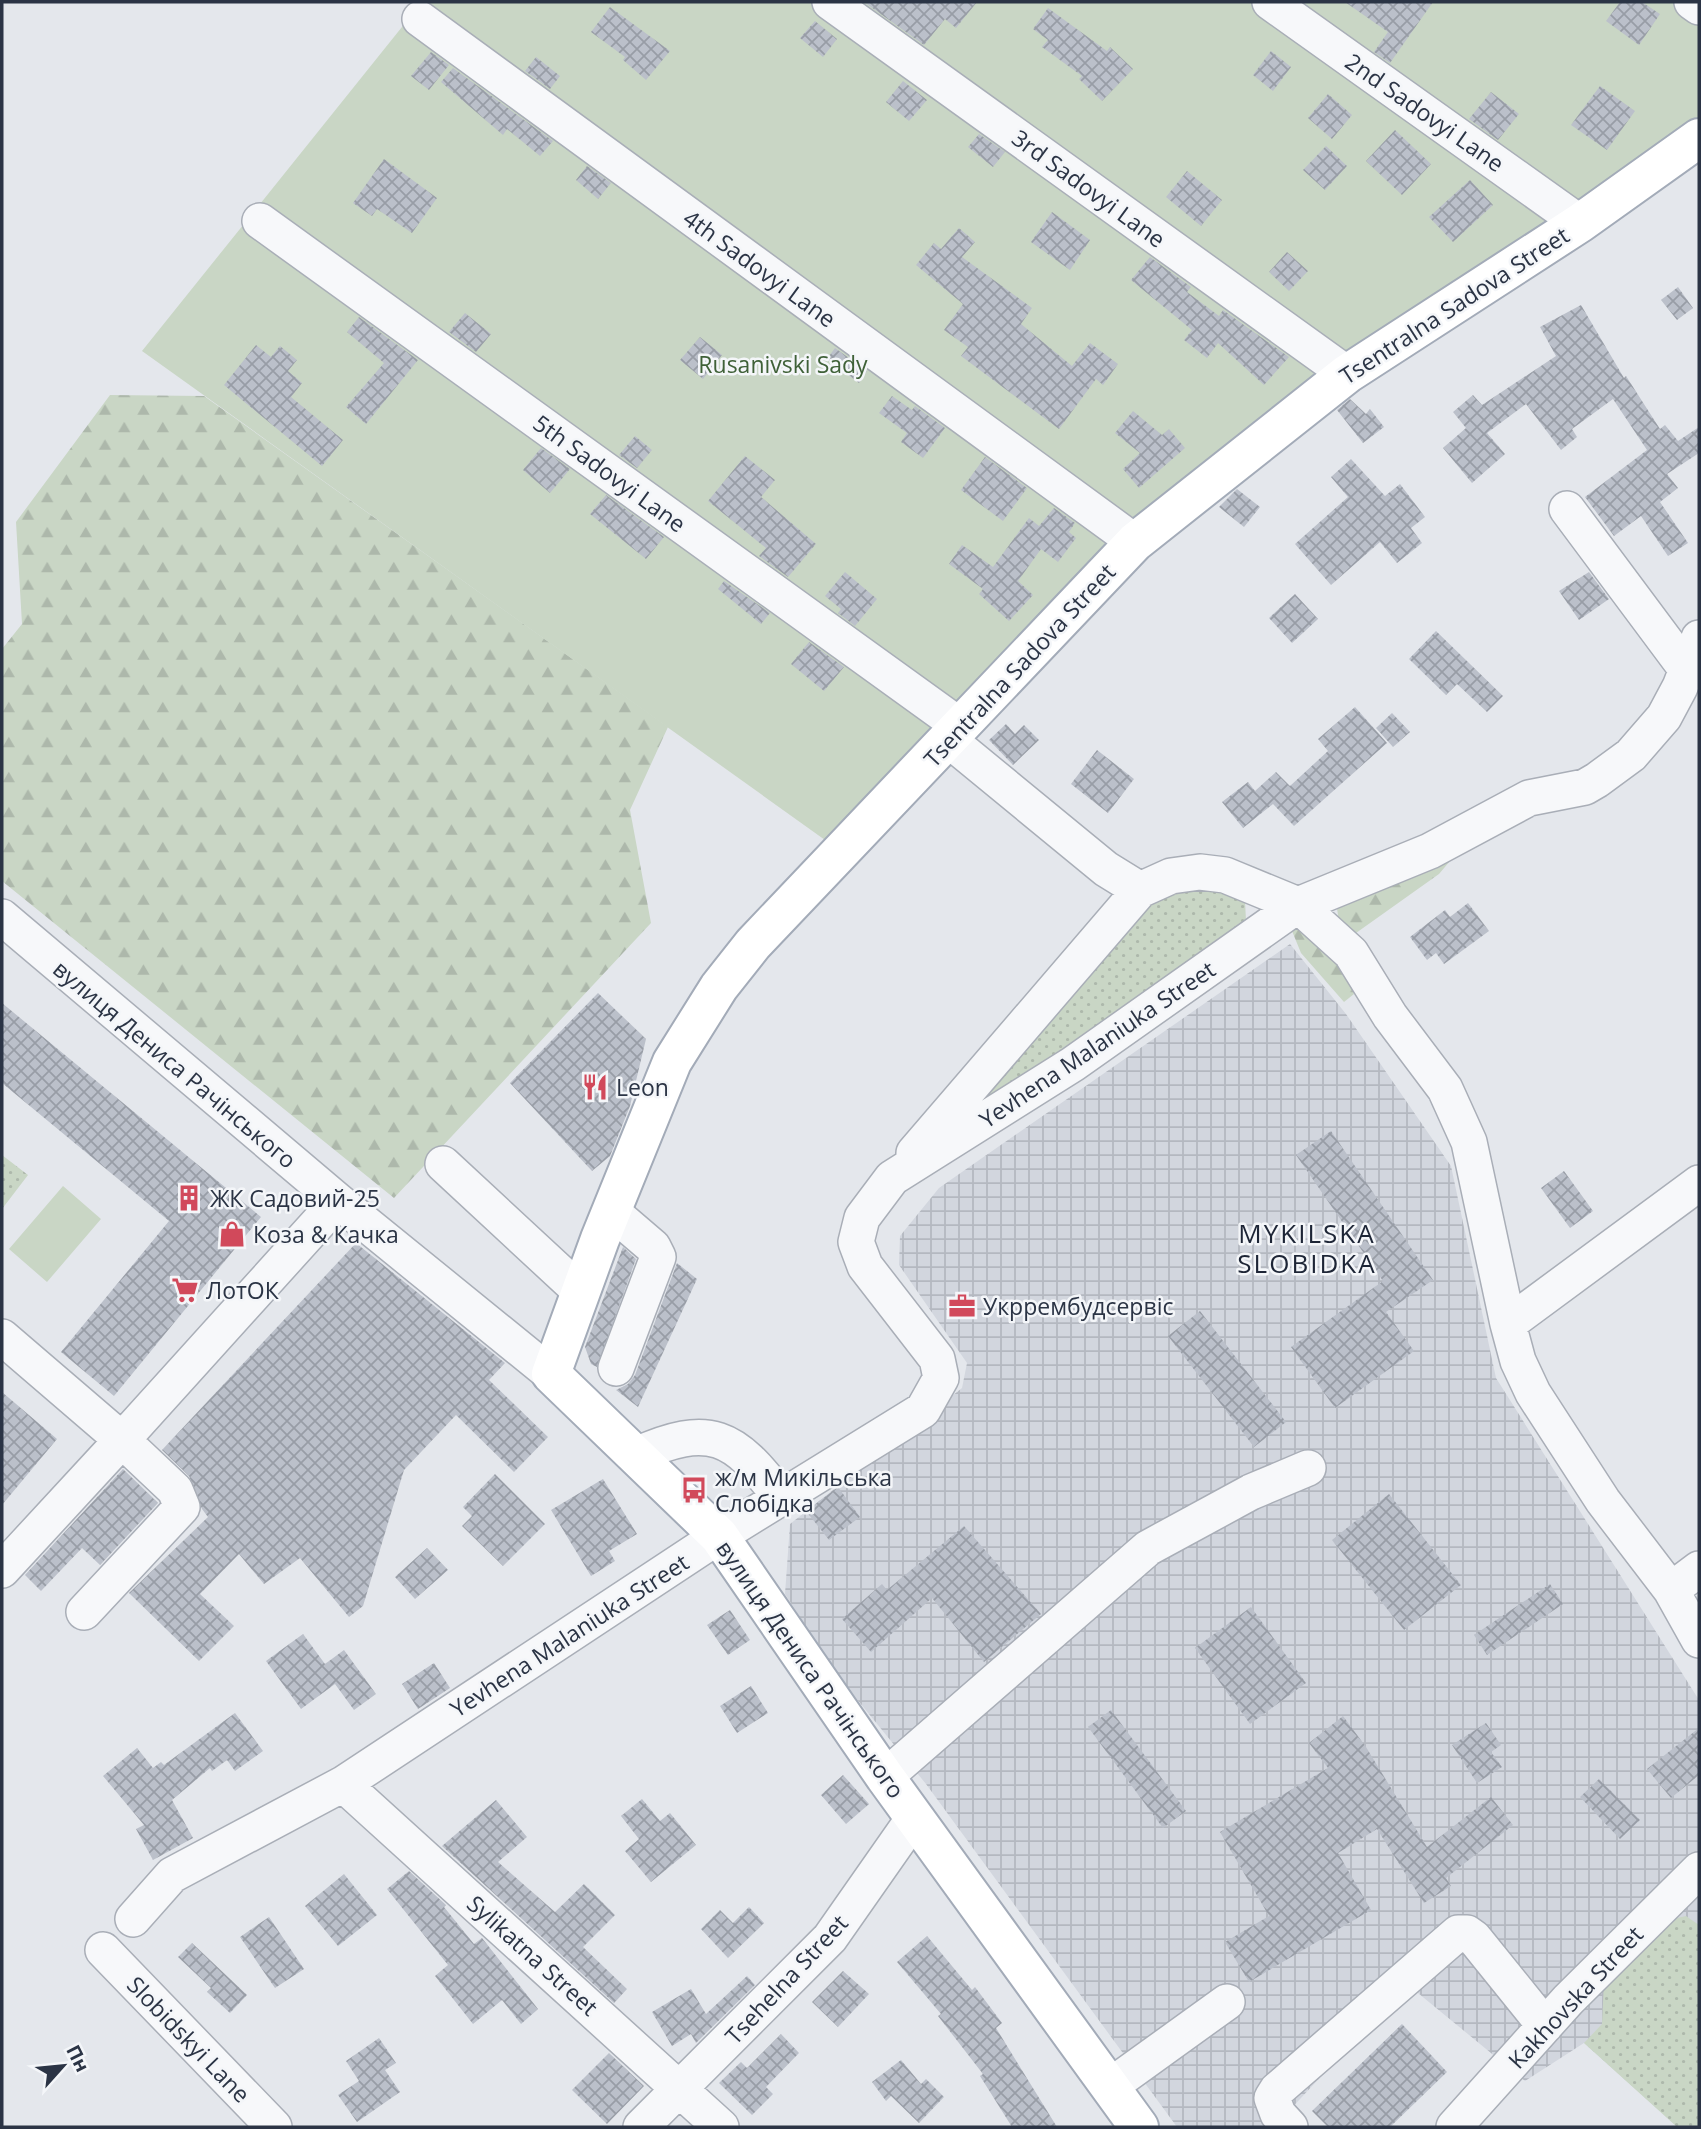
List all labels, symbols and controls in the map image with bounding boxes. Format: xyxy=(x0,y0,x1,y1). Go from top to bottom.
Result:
street label: 2nd Sadovyi Lane xyxy=(1339,45,1511,179)
street label: 3rd Sadovyi Lane xyxy=(1006,121,1172,255)
street label: 4th Sadovyi Lane xyxy=(677,202,843,334)
street label: Tsentralna Sadova Street xyxy=(1333,219,1575,391)
park label: Rusanivski Sady xyxy=(698,348,868,380)
street label: 5th Sadovyi Lane xyxy=(527,407,693,539)
street label: Tsentralna Sadova Street xyxy=(916,556,1122,774)
street label: вулиця Дениса Рачінського xyxy=(47,953,303,1175)
street label: Yevhena Malaniuka Street xyxy=(973,953,1221,1135)
place label: Leon xyxy=(616,1071,669,1103)
restaurant icon: Leon xyxy=(580,1072,610,1102)
place label: ЖК Садовий-25 xyxy=(210,1182,380,1214)
building icon: ЖК Садовий-25 xyxy=(174,1183,204,1213)
district label: MYKILSKA SLOBIDKA xyxy=(1237,1215,1377,1281)
place label: Коза & Качка xyxy=(253,1218,399,1250)
shop icon: Коза & Качка xyxy=(217,1219,247,1249)
place label: ЛотОК xyxy=(206,1274,280,1306)
supermarket icon: ЛотОК xyxy=(170,1275,200,1305)
place label: Укррембудсервіс xyxy=(983,1290,1173,1322)
office icon: Укррембудсервіс xyxy=(947,1291,977,1321)
place label: ж/м Микільська Слобідка xyxy=(715,1461,892,1519)
bus stop icon: ж/м Микільська Слобідка xyxy=(679,1475,709,1505)
street label: вулиця Дениса Рачінського xyxy=(710,1534,912,1804)
street label: Yevhena Malaniuka Street xyxy=(444,1546,694,1724)
street label: Sylikatna Street xyxy=(461,1888,605,2022)
street label: Tsehelna Street xyxy=(718,1907,854,2051)
street label: Kakhovska Street xyxy=(1500,1919,1650,2075)
street label: Slobidskyi Lane xyxy=(120,1969,258,2109)
north arrow xyxy=(28,2031,98,2101)
text: Пн xyxy=(60,2040,96,2076)

